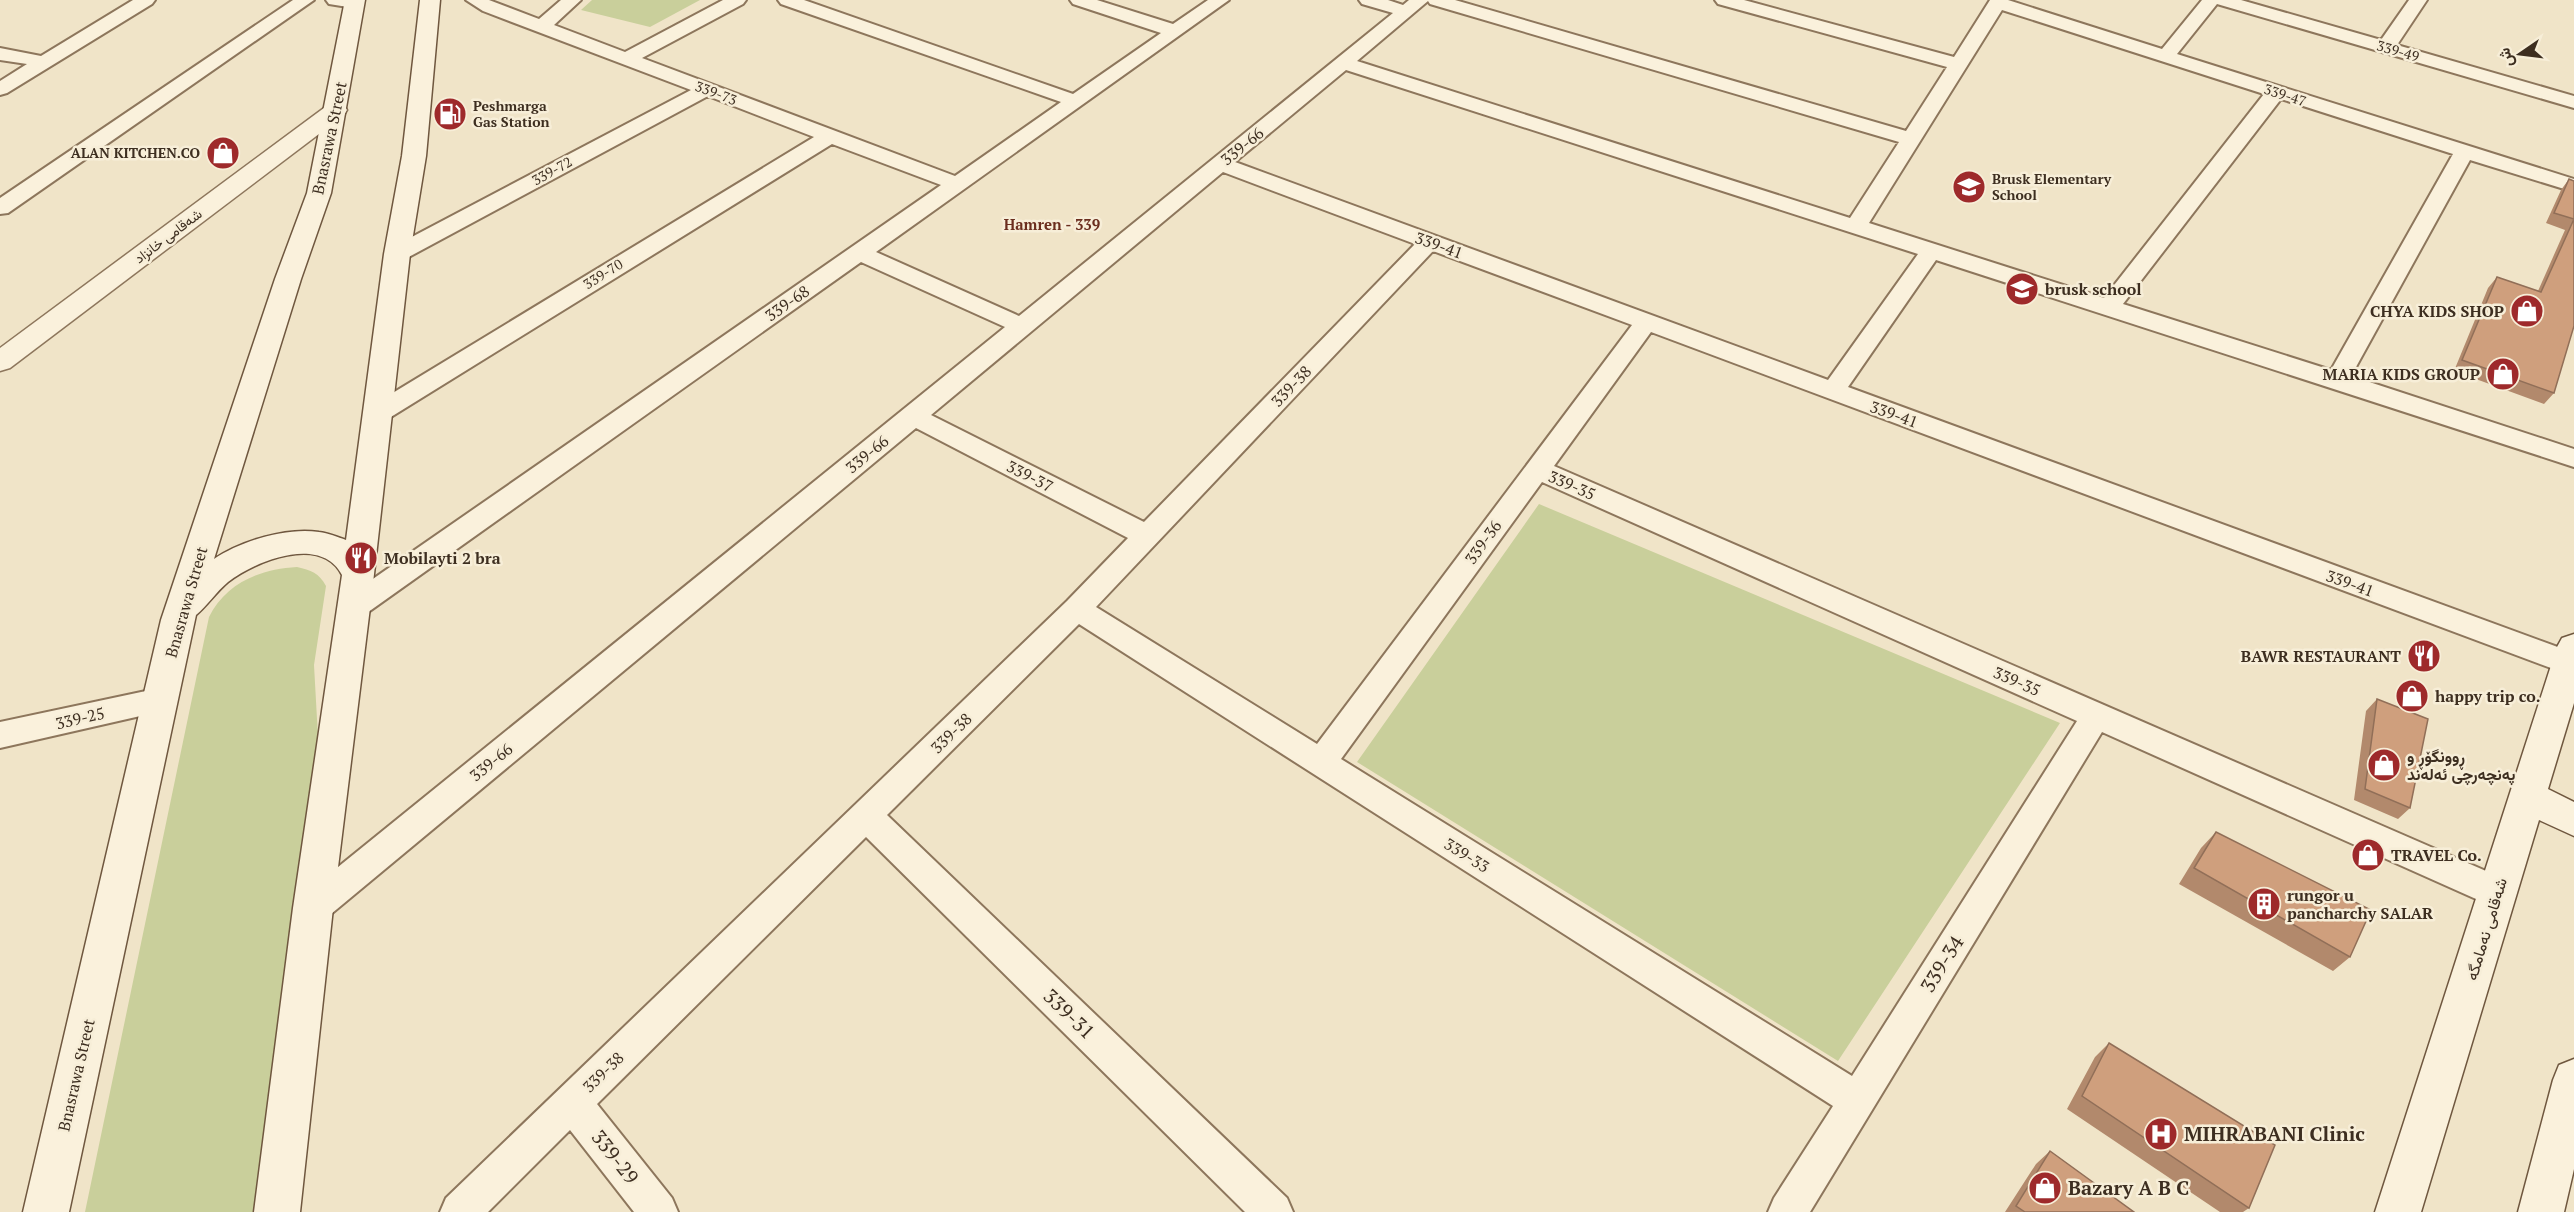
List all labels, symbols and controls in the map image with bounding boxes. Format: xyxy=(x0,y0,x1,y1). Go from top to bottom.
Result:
north arrow xyxy=(2490,24,2550,84)
street label: 339-49 xyxy=(2375,35,2422,66)
text: ش xyxy=(2492,46,2518,70)
street label: 339-73 xyxy=(693,76,740,109)
street label: Bnasrawa Street xyxy=(306,79,352,196)
street label: 339-47 xyxy=(2262,79,2309,110)
fuel station icon: Peshmarga Gas Station xyxy=(432,96,468,132)
place label: Peshmarga Gas Station xyxy=(473,96,550,131)
street label: 339-66 xyxy=(1216,122,1268,170)
shop icon: ALAN KITCHEN.CO xyxy=(205,135,241,171)
place label: ALAN KITCHEN.CO xyxy=(71,143,200,162)
street label: 339-72 xyxy=(528,152,575,189)
school or university icon: Brusk Elementary School xyxy=(1951,169,1987,205)
place label: Brusk Elementary School xyxy=(1992,169,2112,204)
street label: شەقامی خانزاد xyxy=(130,204,205,267)
district label: Hamren - 339 xyxy=(1004,214,1100,234)
street label: 339-41 xyxy=(1412,226,1466,264)
street label: 339-70 xyxy=(579,254,626,293)
school or university icon: brusk school xyxy=(2004,271,2040,307)
place label: brusk school xyxy=(2044,278,2142,300)
street label: 339-68 xyxy=(760,280,814,326)
shop icon: CHYA KIDS SHOP xyxy=(2509,293,2545,329)
place label: CHYA KIDS SHOP xyxy=(2370,300,2504,322)
shop icon: MARIA KIDS GROUP xyxy=(2485,356,2521,392)
street label: 339-38 xyxy=(1266,361,1316,411)
place label: MARIA KIDS GROUP xyxy=(2323,363,2480,385)
street label: 339-41 xyxy=(1867,395,1921,433)
street label: 339-66 xyxy=(841,430,893,478)
street label: 339-37 xyxy=(1003,455,1057,497)
street label: 339-35 xyxy=(1545,465,1599,505)
street label: 339-36 xyxy=(1460,515,1507,568)
restaurant icon: Mobilayti 2 bra xyxy=(343,540,379,576)
street label: Bnasrawa Street xyxy=(160,544,212,660)
place label: Mobilayti 2 bra xyxy=(384,547,501,569)
street label: 339-41 xyxy=(2323,564,2377,602)
restaurant icon: BAWR RESTAURANT xyxy=(2406,638,2442,674)
place label: BAWR RESTAURANT xyxy=(2241,645,2401,667)
street label: 339-35 xyxy=(1990,661,2044,701)
shop icon: happy trip co. xyxy=(2394,678,2430,714)
place label: happy trip co. xyxy=(2435,685,2541,707)
street label: 339-25 xyxy=(53,702,107,734)
street label: 339-38 xyxy=(926,708,976,758)
street label: 339-66 xyxy=(465,738,517,786)
place label: ڕوونگۆڕ و پەنچەرچی ئەلەند xyxy=(2407,745,2515,786)
shop icon: ڕوونگۆڕ و پەنچەرچی ئەلەند xyxy=(2366,747,2402,783)
street label: 339-33 xyxy=(1440,833,1494,877)
shop icon: TRAVEL Co. xyxy=(2350,837,2386,873)
place label: TRAVEL Co. xyxy=(2391,844,2482,866)
street label: شەقامی نەمامگە xyxy=(2460,875,2512,983)
place label: rungor u pancharchy SALAR xyxy=(2287,884,2433,924)
building icon: rungor u pancharchy SALAR xyxy=(2246,886,2282,922)
street label: 339-34 xyxy=(1914,930,1970,997)
street label: 339-31 xyxy=(1038,982,1101,1045)
street label: Bnasrawa Street xyxy=(52,1017,100,1133)
street label: 339-38 xyxy=(578,1047,628,1097)
hospital icon: MIHRABANI Clinic xyxy=(2143,1116,2179,1152)
place label: MIHRABANI Clinic xyxy=(2184,1120,2365,1147)
street label: 339-29 xyxy=(586,1124,645,1189)
shop icon: Bazary A B C xyxy=(2027,1170,2063,1206)
place label: Bazary A B C xyxy=(2068,1174,2189,1201)

